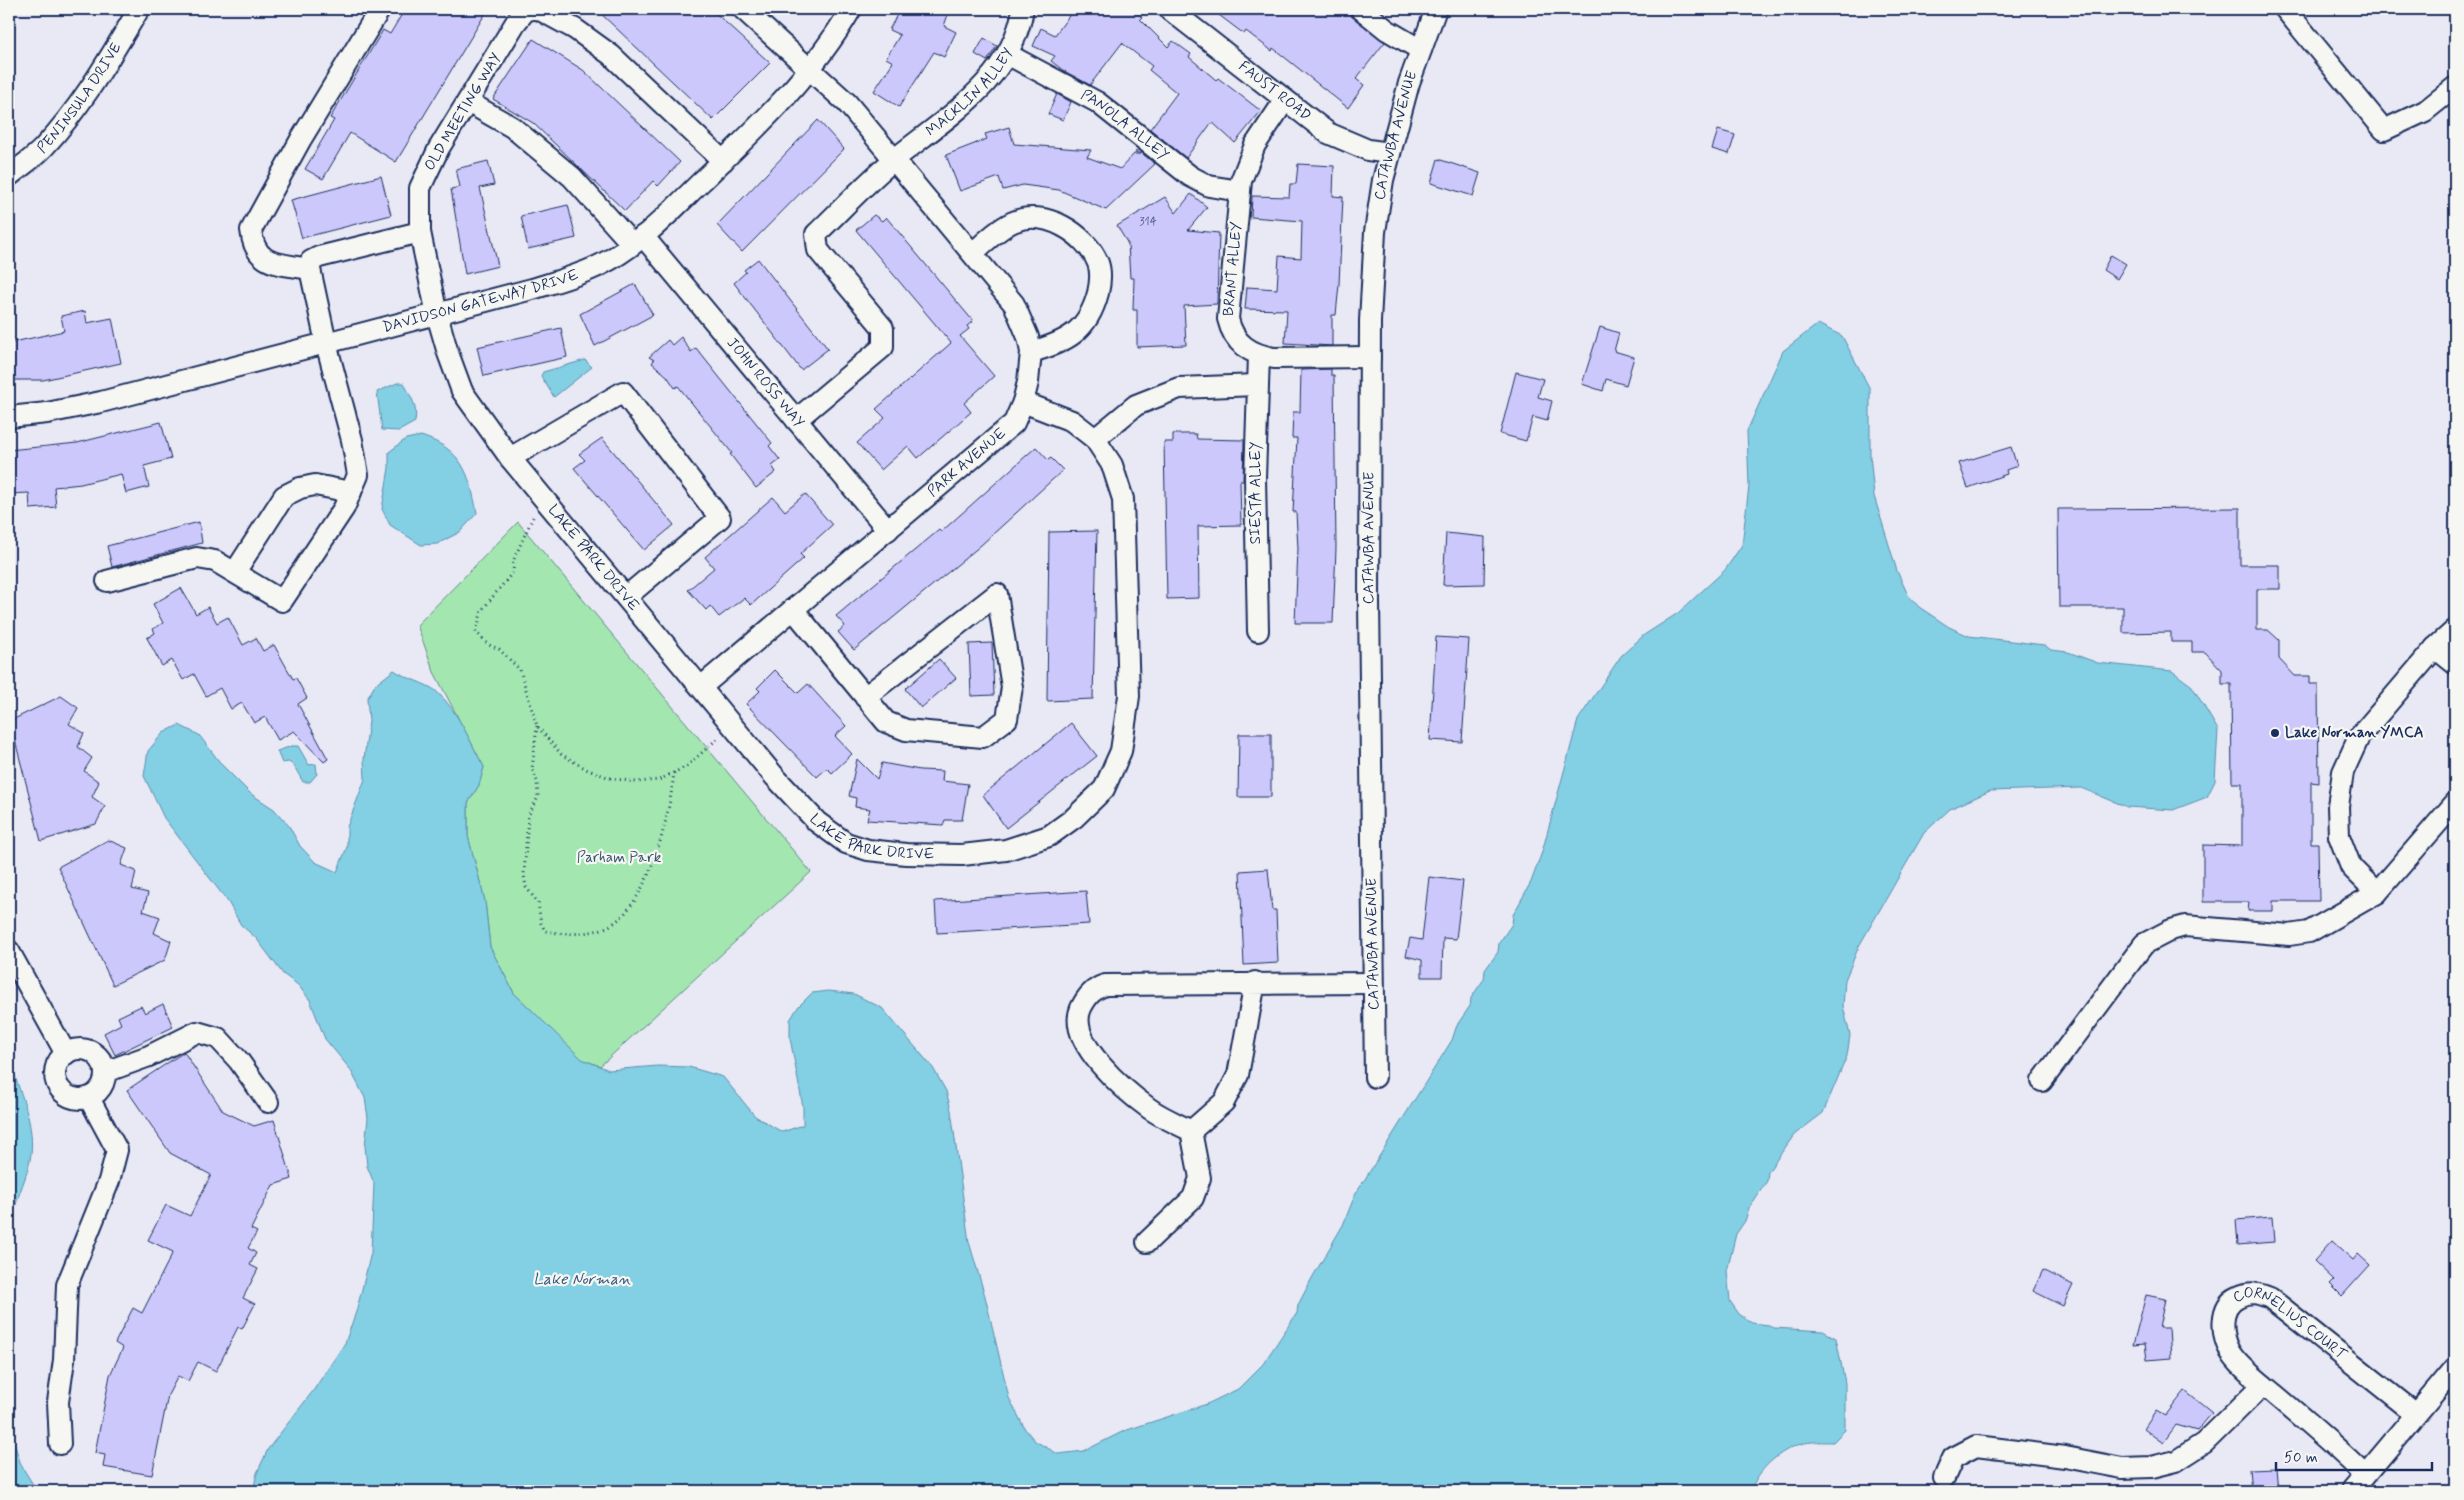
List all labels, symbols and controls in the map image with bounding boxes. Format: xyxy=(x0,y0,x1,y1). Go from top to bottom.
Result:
street label: PENINSULA DRIVE xyxy=(33,39,126,158)
street label: MACKLIN ALLEY xyxy=(922,44,1018,141)
street label: OLD MEETING WAY xyxy=(420,49,506,175)
street label: FAUST ROAD xyxy=(1234,57,1315,126)
street label: CATAWBA AVENUE xyxy=(1370,68,1423,201)
street label: PANOLA ALLEY xyxy=(1077,85,1173,165)
house number: 314 xyxy=(1139,214,1157,230)
street label: BRANT ALLEY xyxy=(1219,221,1247,317)
street label: DAVIDSON GATEWAY DRIVE xyxy=(380,265,582,338)
street label: JOHN ROSS WAY xyxy=(722,334,809,432)
street label: PARK AVENUE xyxy=(923,423,1011,502)
street label: SIESTA ALLEY xyxy=(1246,442,1266,544)
street label: CATAWBA AVENUE xyxy=(1359,472,1379,604)
street label: LAKE PARK DRIVE xyxy=(543,501,643,616)
place label: Lake Norman YMCA xyxy=(2285,723,2424,743)
marker: Lake Norman YMCA xyxy=(2269,727,2281,739)
street label: LAKE PARK DRIVE xyxy=(805,810,935,865)
park label: Parham Park xyxy=(577,848,662,868)
street label: CATAWBA AVENUE xyxy=(1362,877,1384,1010)
water label: Lake Norman xyxy=(533,1269,631,1290)
street label: CORNELIUS COURT xyxy=(2230,1283,2351,1365)
scale bar xyxy=(2276,1440,2433,1472)
text: 50 m xyxy=(2284,1448,2318,1468)

